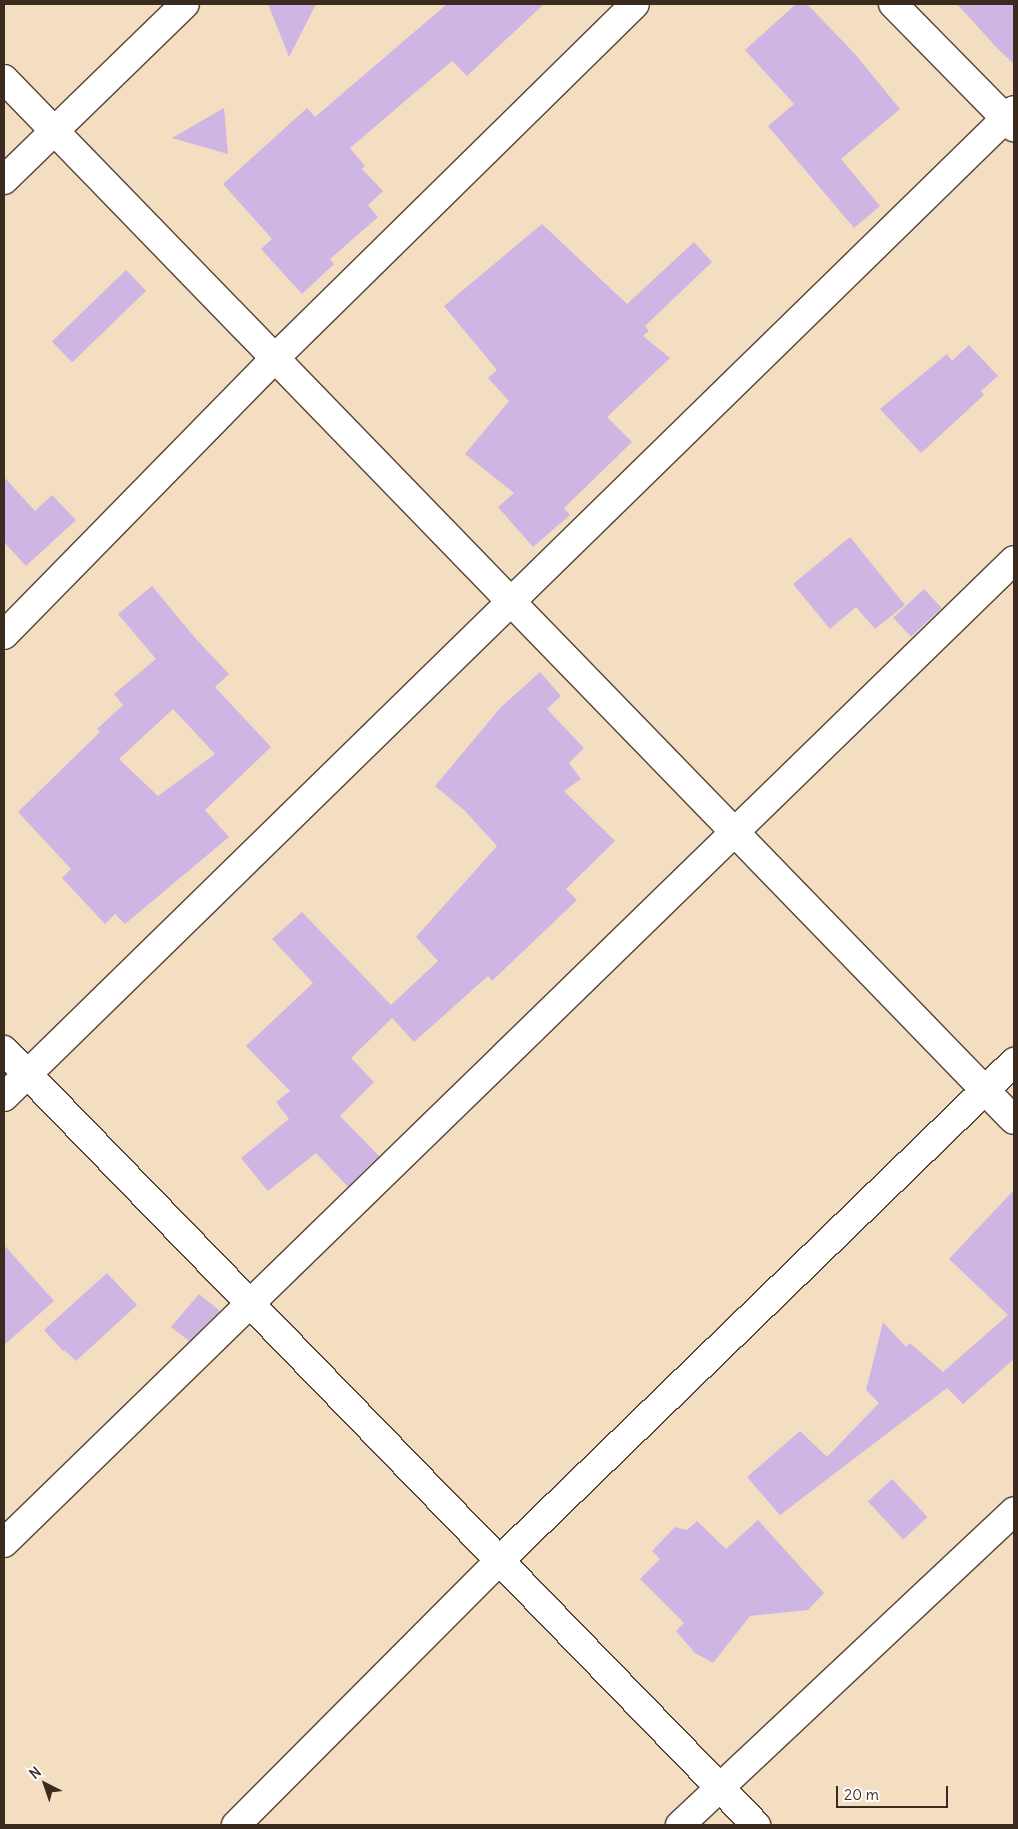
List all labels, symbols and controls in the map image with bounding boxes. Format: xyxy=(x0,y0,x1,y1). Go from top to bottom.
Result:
north arrow xyxy=(20,1759,70,1809)
text: N xyxy=(26,1763,45,1783)
scale bar xyxy=(838,1776,950,1808)
text: 20 m xyxy=(844,1785,879,1804)

